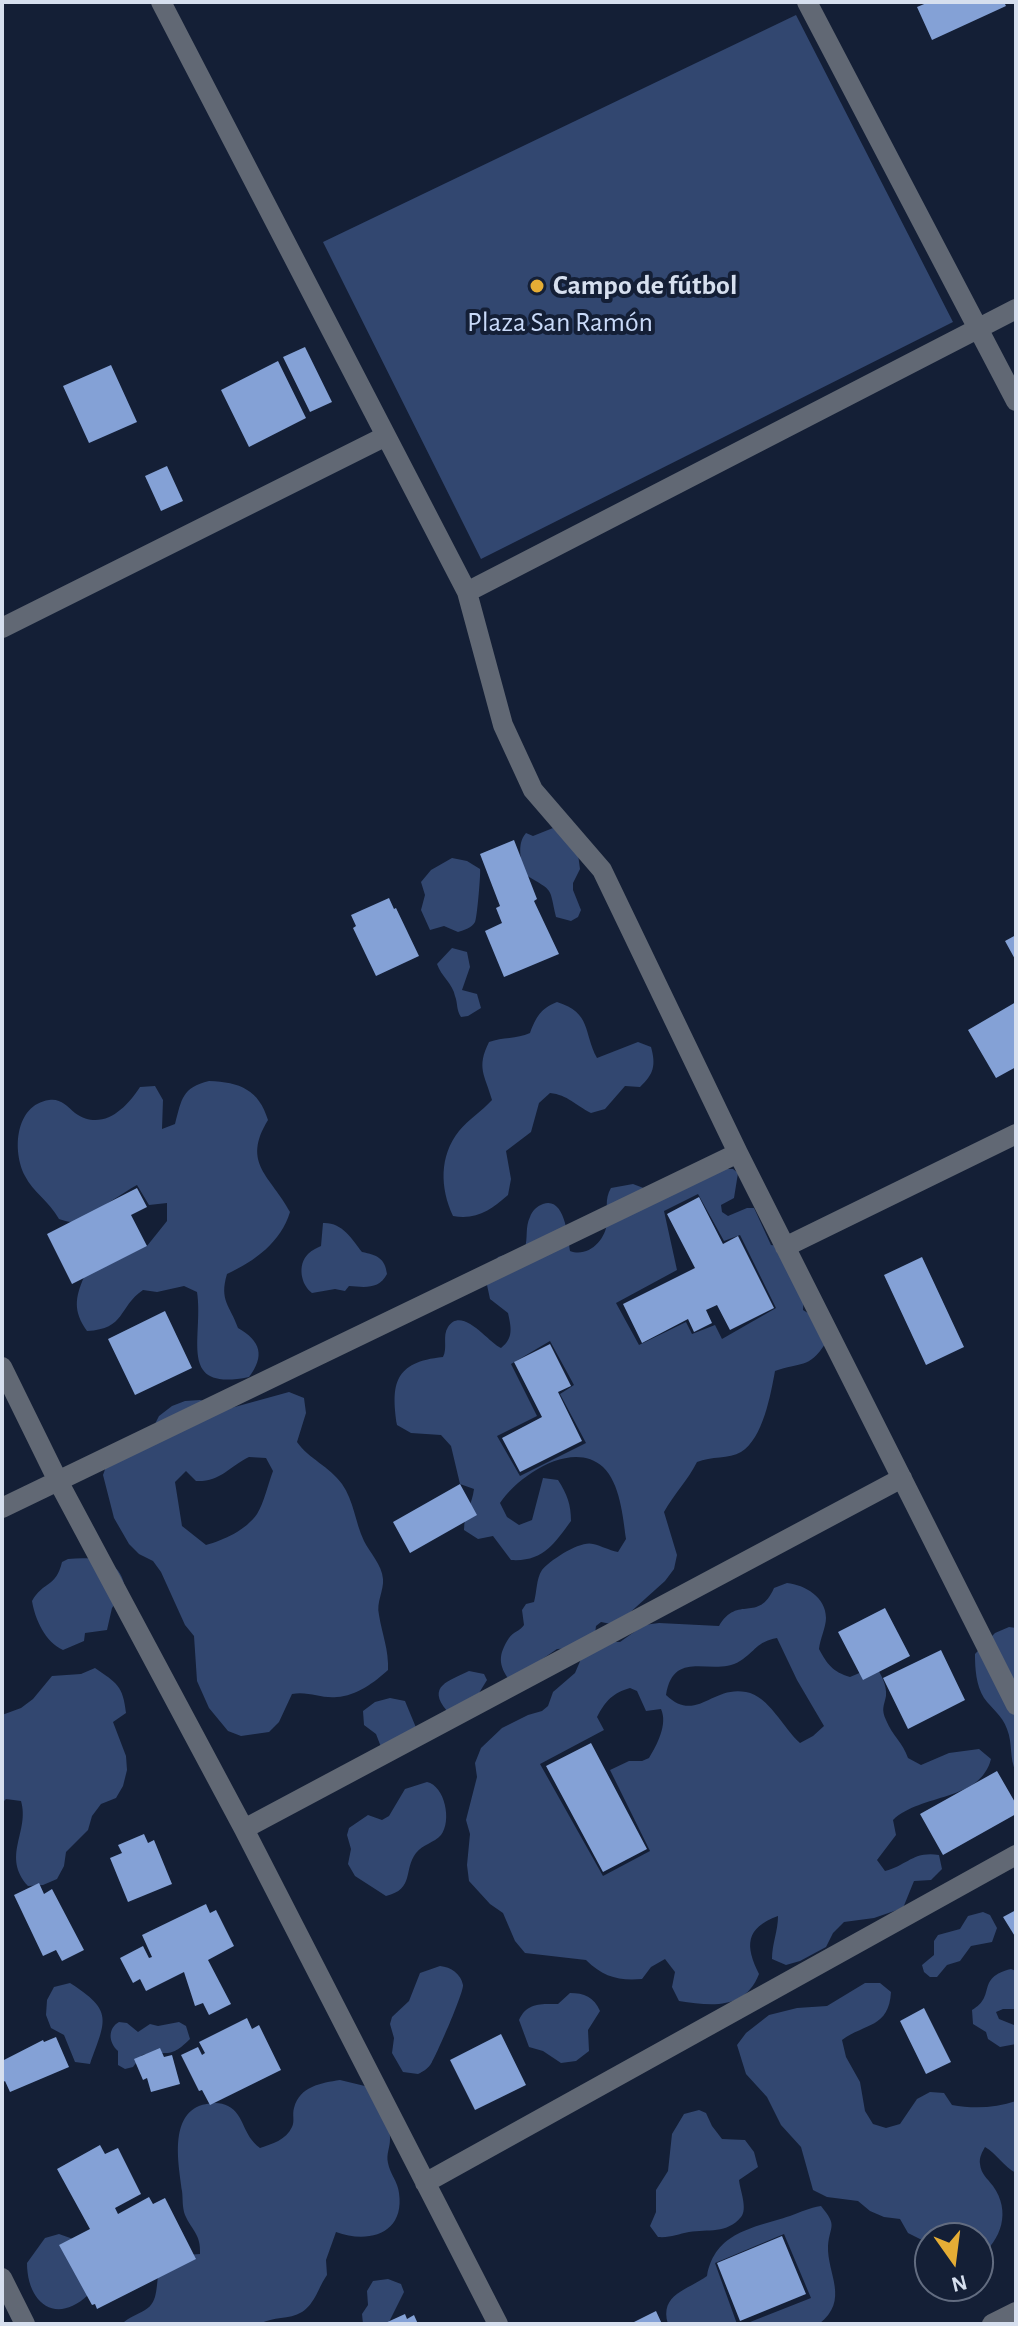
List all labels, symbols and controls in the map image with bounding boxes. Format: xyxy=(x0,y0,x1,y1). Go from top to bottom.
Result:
place label: Campo de fútbol xyxy=(553,269,737,303)
marker: Campo de fútbol xyxy=(528,277,546,295)
park label: Plaza San Ramón xyxy=(467,306,653,340)
north arrow xyxy=(914,2222,994,2302)
text: N xyxy=(949,2271,969,2296)

